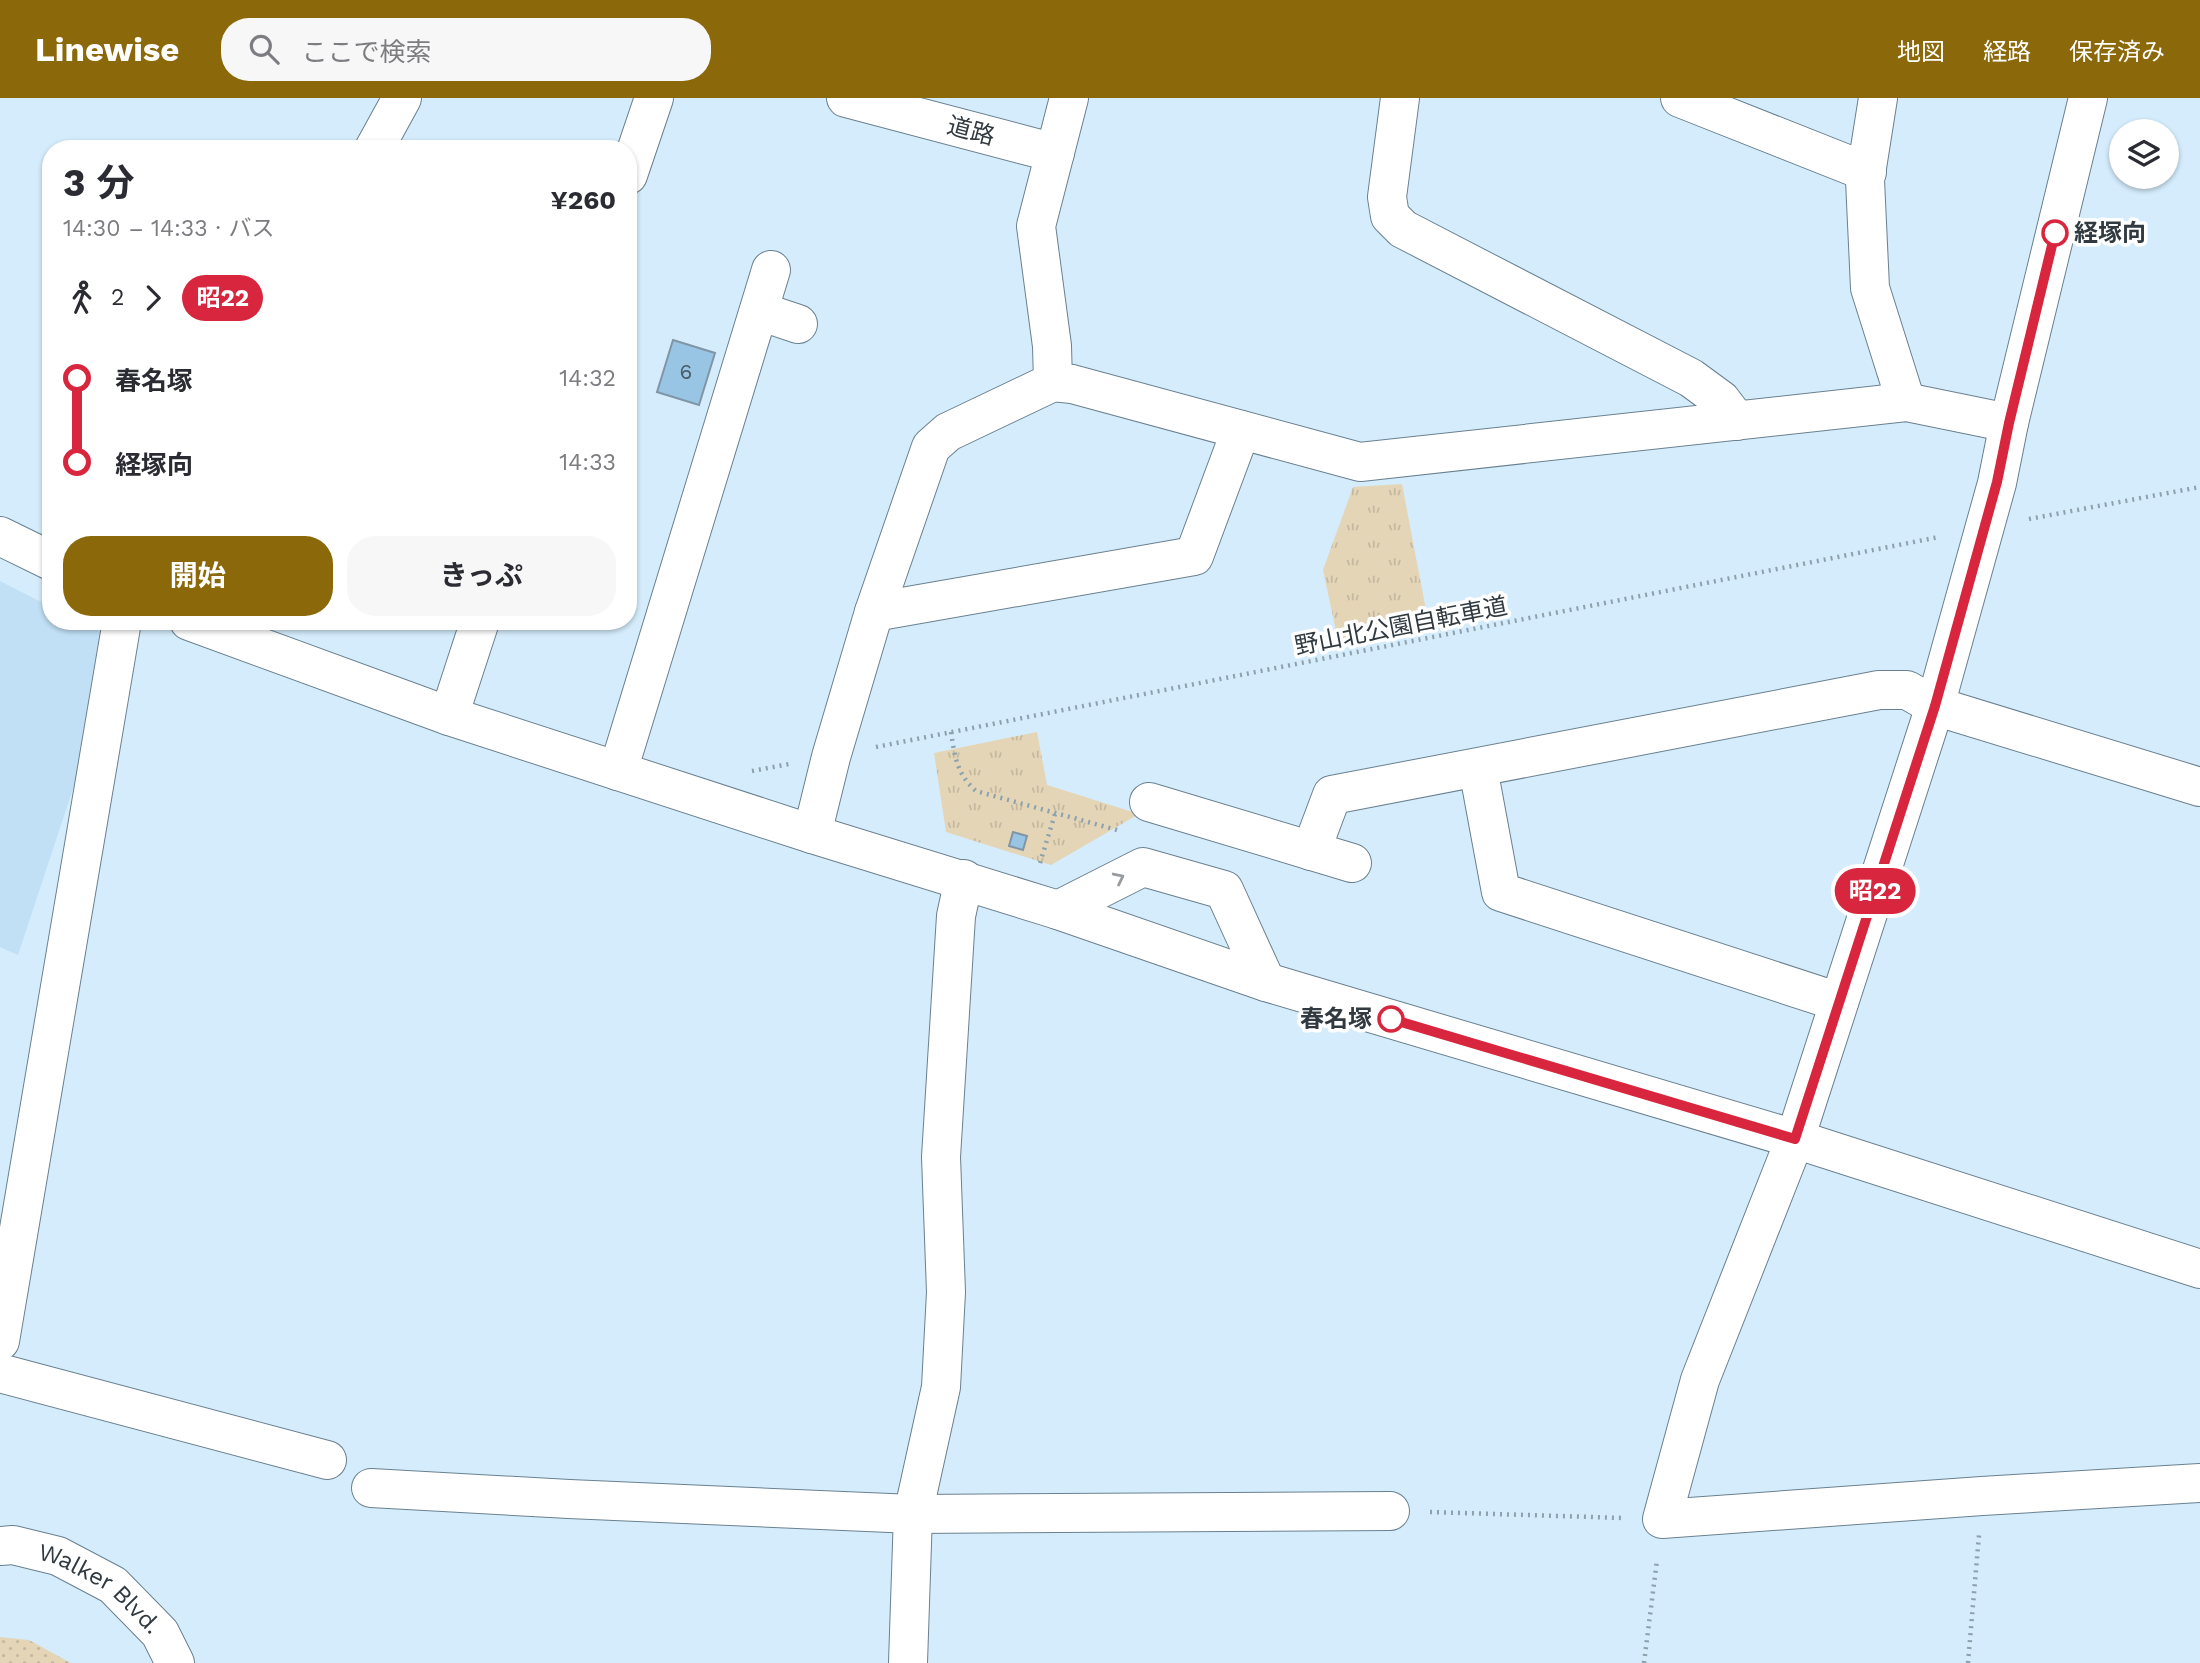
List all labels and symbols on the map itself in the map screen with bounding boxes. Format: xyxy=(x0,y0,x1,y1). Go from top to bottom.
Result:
street label: 道路 xyxy=(944,111,998,151)
place label: 経塚向 xyxy=(2074,219,2146,247)
marker: 経塚向 xyxy=(2042,220,2068,246)
house number: 6 xyxy=(680,359,692,384)
street label: 野山北公園自転車道 xyxy=(1292,592,1510,660)
line badge: 昭22 xyxy=(1835,868,1915,914)
one-way arrow xyxy=(1112,873,1124,887)
place label: 春名塚 xyxy=(1300,1005,1372,1033)
marker: 春名塚 xyxy=(1378,1006,1404,1032)
street label: Walker Blvd. xyxy=(36,1538,167,1639)

